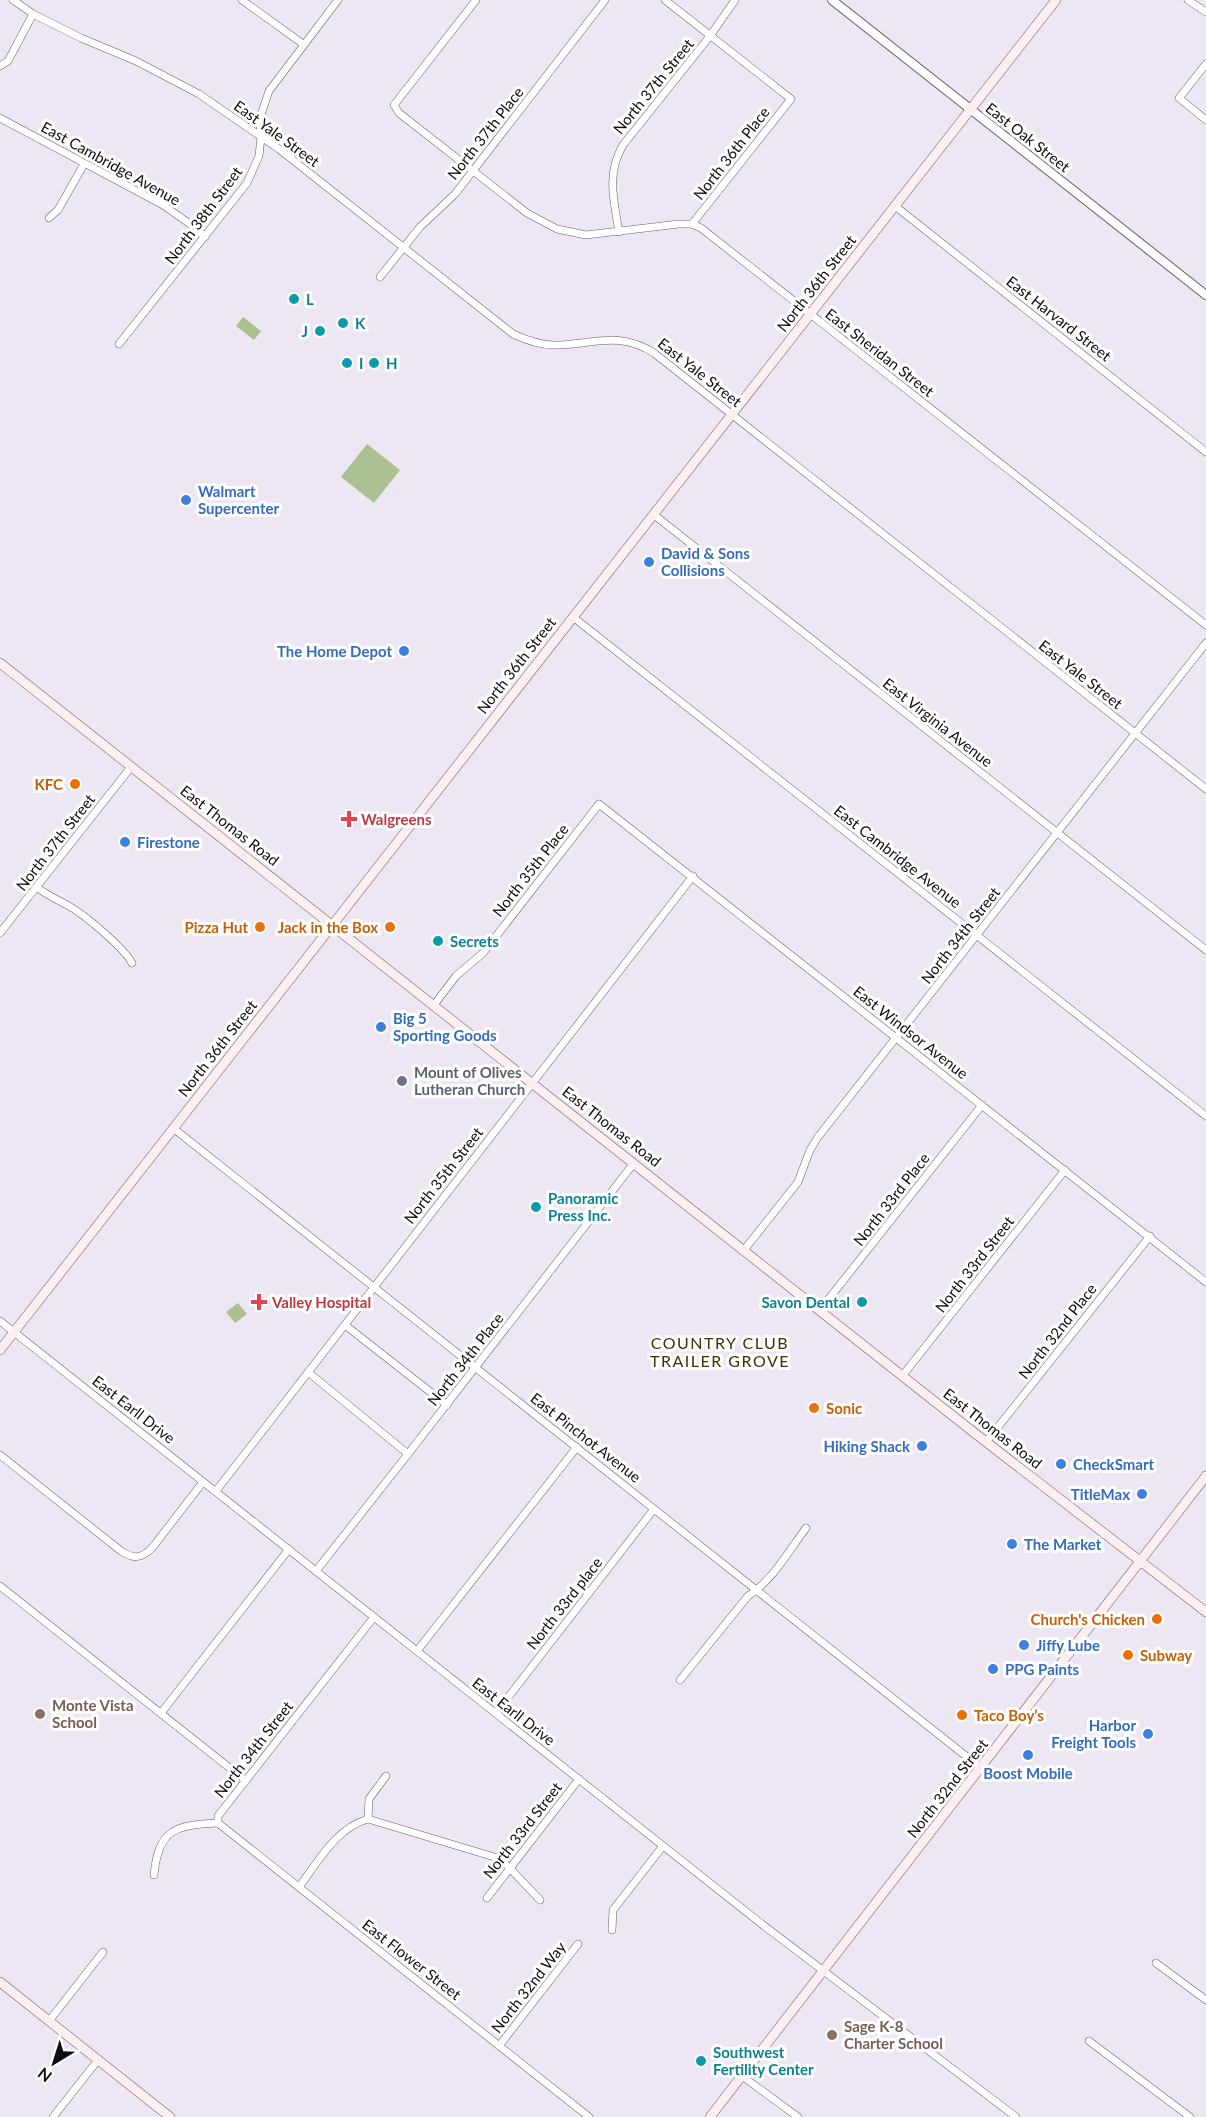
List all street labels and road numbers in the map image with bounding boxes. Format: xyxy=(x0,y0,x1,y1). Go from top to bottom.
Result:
street label: North 37th Street xyxy=(609,34,697,137)
street label: North 37th Place xyxy=(443,83,527,183)
street label: East Yale Street xyxy=(231,96,324,170)
street label: East Oak Street xyxy=(982,99,1074,176)
street label: North 36th Place xyxy=(689,103,773,203)
street label: East Cambridge Avenue xyxy=(38,117,184,209)
street label: North 38th Street xyxy=(161,162,246,267)
street label: North 36th Street xyxy=(773,231,860,335)
street label: East Harvard Street xyxy=(1003,272,1115,365)
street label: East Sheridan Street xyxy=(822,304,938,400)
street label: East Yale Street xyxy=(655,334,746,411)
street label: North 36th Street xyxy=(473,613,560,717)
street label: East Yale Street xyxy=(1036,636,1127,713)
street label: East Virginia Avenue xyxy=(880,674,996,770)
street label: East Thomas Road xyxy=(177,781,283,869)
street label: North 37th Street xyxy=(12,790,99,894)
street label: East Cambridge Avenue xyxy=(831,801,965,911)
street label: North 35th Place xyxy=(488,820,572,920)
street label: North 34th Street xyxy=(917,883,1004,987)
street label: East Windsor Avenue xyxy=(850,982,972,1082)
street label: North 36th Street xyxy=(174,996,261,1100)
street label: East Thomas Road xyxy=(559,1082,665,1170)
street label: North 35th Street xyxy=(400,1123,487,1227)
street label: North 33rd Place xyxy=(849,1149,933,1249)
street label: North 33rd Street xyxy=(931,1212,1018,1316)
street label: North 32nd Place xyxy=(1014,1280,1100,1382)
street label: North 34th Place xyxy=(423,1309,507,1409)
street label: East Earll Drive xyxy=(89,1371,179,1447)
street label: East Thomas Road xyxy=(940,1384,1046,1472)
street label: East Pinchot Avenue xyxy=(527,1388,645,1486)
street label: North 33rd place xyxy=(522,1553,606,1653)
street label: East Earll Drive xyxy=(469,1673,559,1749)
street label: North 34th Street xyxy=(210,1697,297,1801)
street label: North 32nd Street xyxy=(903,1735,991,1841)
street label: North 33rd Street xyxy=(479,1778,566,1882)
street label: East Flower Street xyxy=(359,1915,465,2003)
street label: North 32nd Way xyxy=(487,1938,569,2036)

